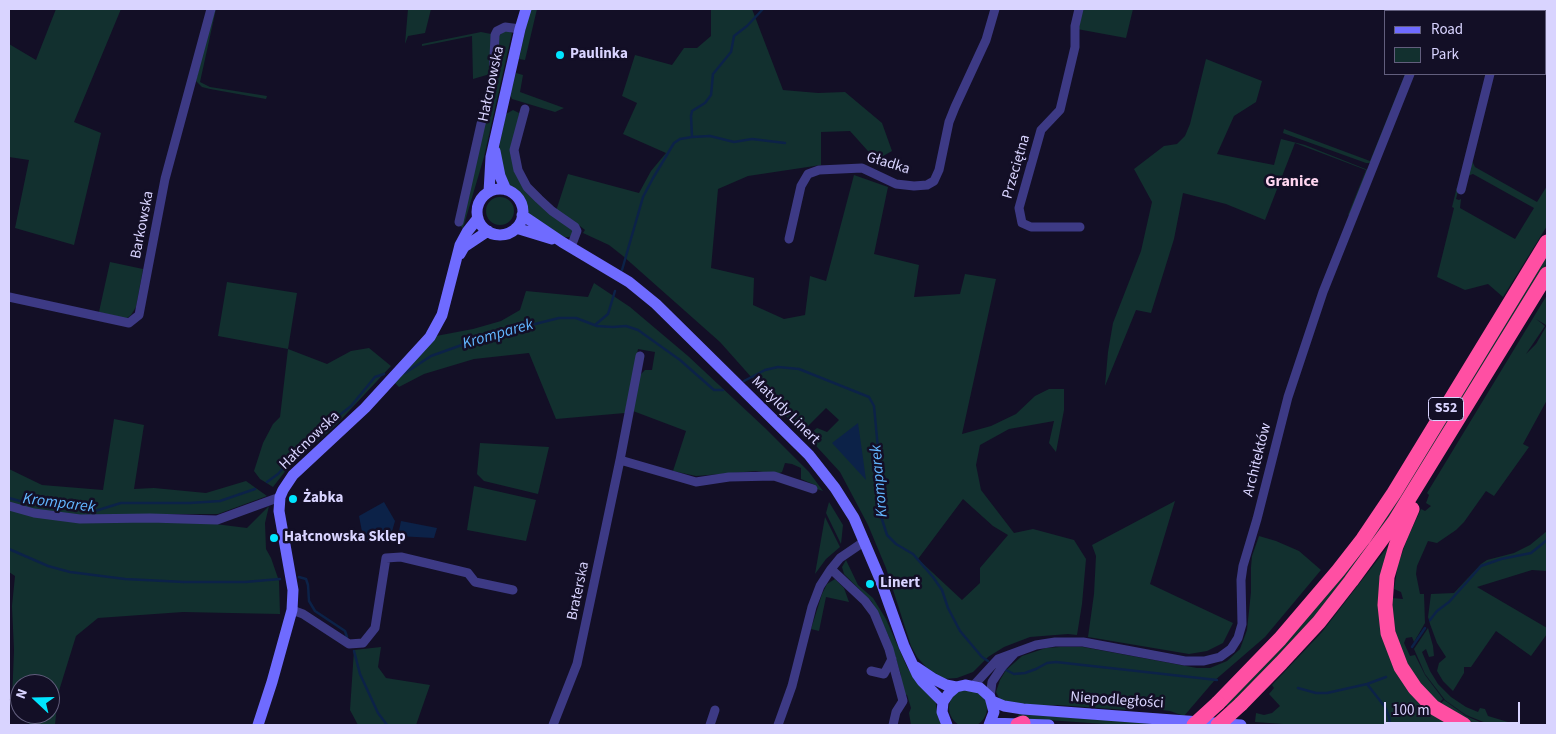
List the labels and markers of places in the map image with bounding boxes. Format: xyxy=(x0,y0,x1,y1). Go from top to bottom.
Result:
place label: Paulinka xyxy=(570,46,628,64)
marker: Paulinka xyxy=(554,49,566,61)
place label: Żabka xyxy=(303,490,343,508)
marker: Żabka xyxy=(287,493,299,505)
place label: Hałcnowska Sklep xyxy=(284,529,406,547)
marker: Hałcnowska Sklep xyxy=(268,532,280,544)
place label: Linert xyxy=(880,575,920,593)
marker: Linert xyxy=(864,578,876,590)

